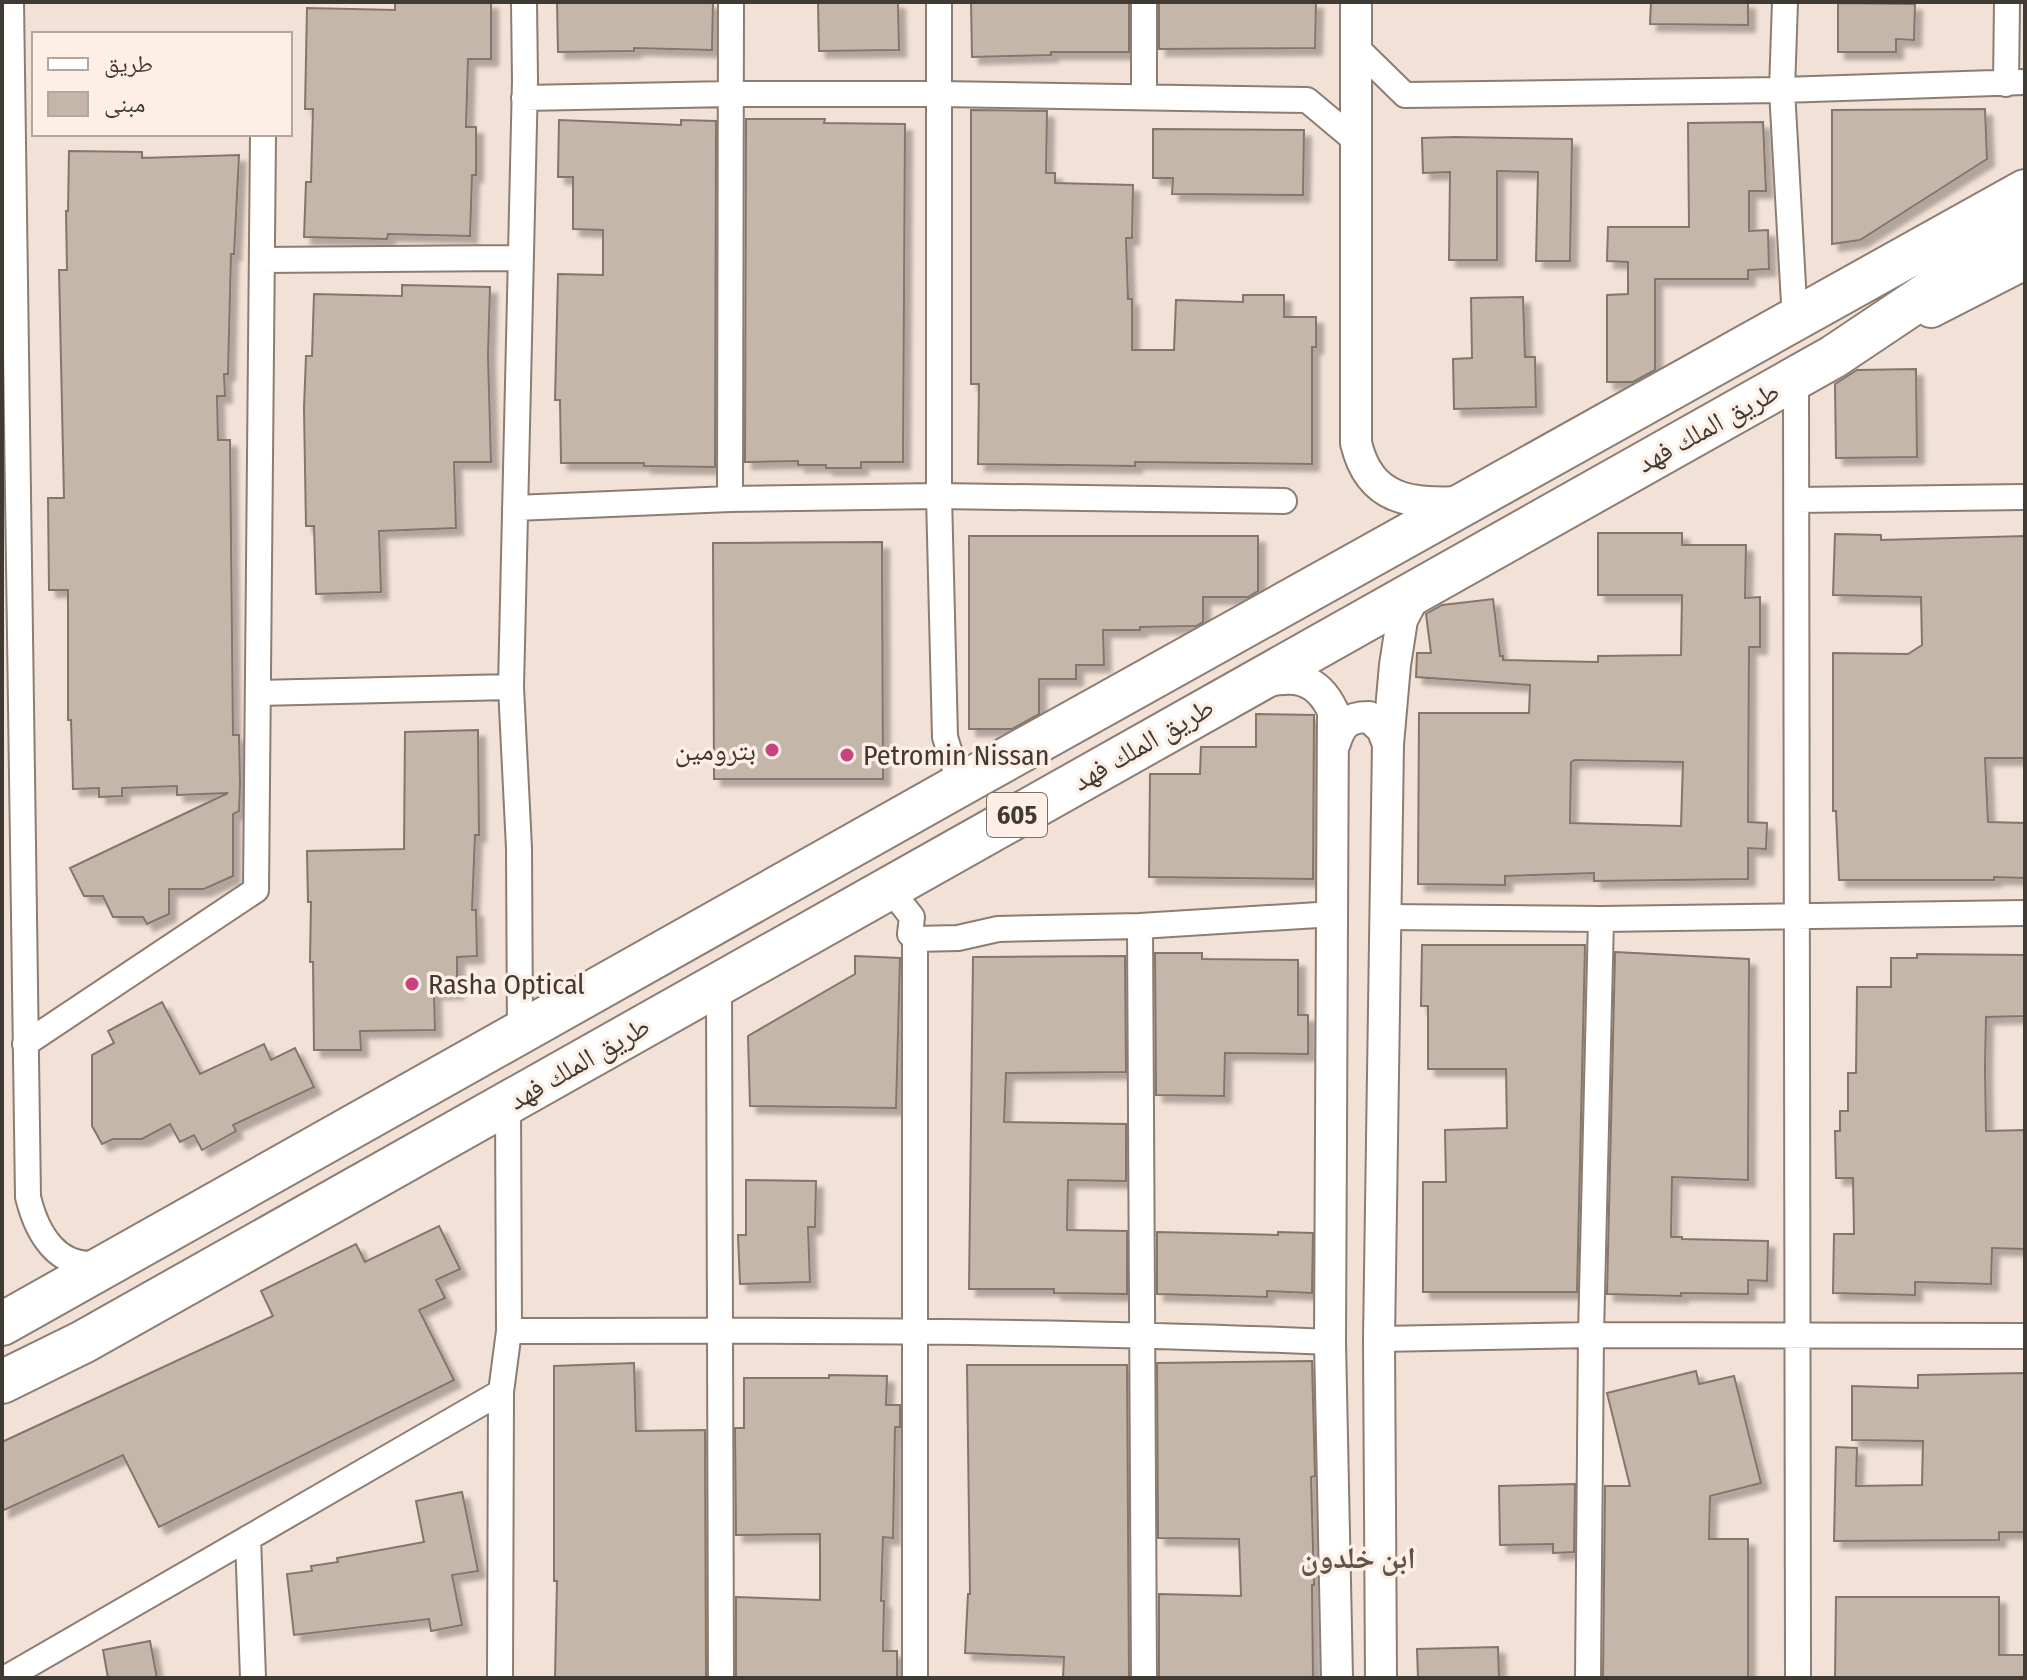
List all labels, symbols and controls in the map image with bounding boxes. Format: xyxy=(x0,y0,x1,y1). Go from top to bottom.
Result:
legend xyxy=(32,32,292,136)
text: طريق xyxy=(104,50,153,78)
text: مبنى xyxy=(104,90,145,118)
street label: طريق الملك فهد xyxy=(1631,374,1786,481)
street label: طريق الملك فهد xyxy=(1066,690,1220,799)
place label: بترومين xyxy=(675,734,756,768)
place label: Petromin Nissan xyxy=(863,739,1049,772)
marker: بترومين xyxy=(763,741,781,759)
marker: Petromin Nissan xyxy=(838,746,856,764)
road number: 605 xyxy=(987,793,1047,837)
place label: Rasha Optical xyxy=(428,968,585,1001)
marker: Rasha Optical xyxy=(403,975,421,993)
street label: طريق الملك فهد xyxy=(502,1009,656,1118)
district label: ابن خلدون xyxy=(1300,1540,1416,1576)

